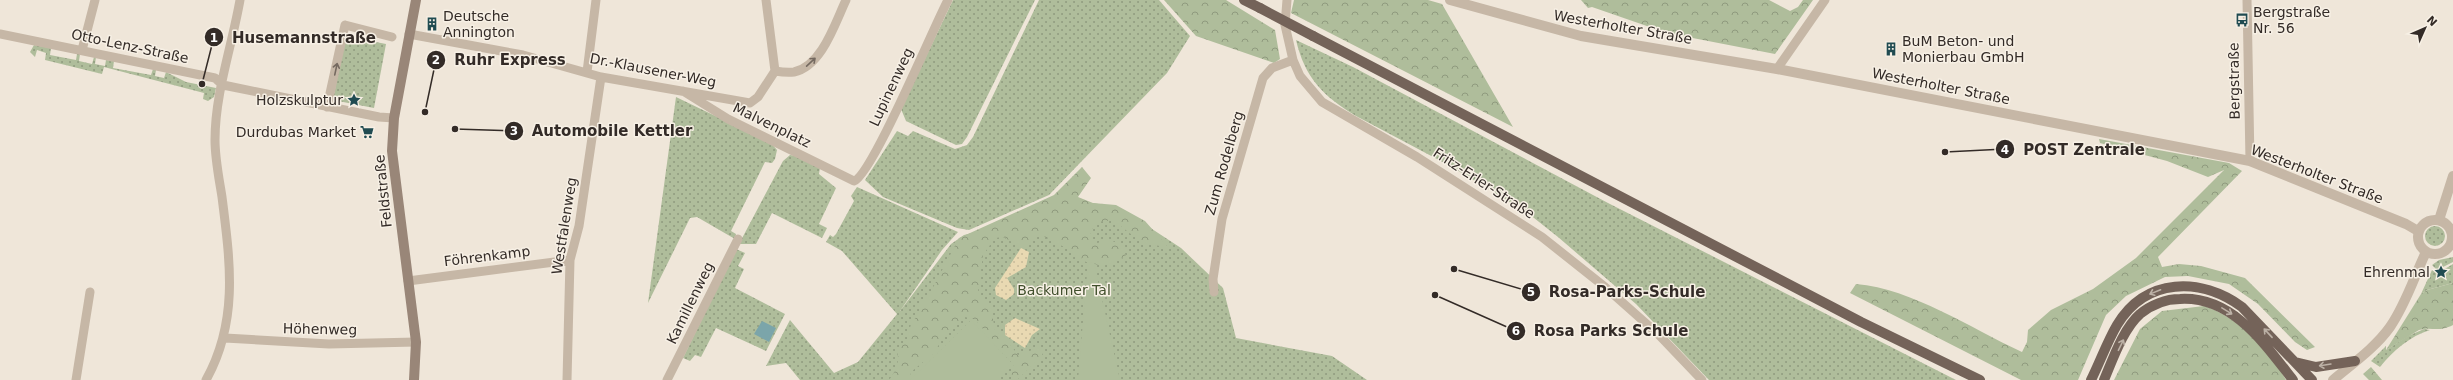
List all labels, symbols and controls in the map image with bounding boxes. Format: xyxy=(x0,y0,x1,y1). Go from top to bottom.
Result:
place label: Bergstraße Nr. 56 xyxy=(2253,4,2330,36)
street label: Westerholter Straße xyxy=(1553,7,1693,47)
place label: Deutsche Annington xyxy=(443,8,515,40)
north arrow xyxy=(2405,8,2445,48)
bus stop icon: Bergstraße Nr. 56 xyxy=(2234,12,2250,28)
text: N xyxy=(2424,13,2440,29)
building icon: Deutsche Annington xyxy=(424,16,440,32)
callout: Husemannstraße xyxy=(204,24,384,51)
street label: Otto-Lenz-Straße xyxy=(70,26,190,66)
text: Husemannstraße xyxy=(232,29,376,47)
text: 1 xyxy=(210,31,218,45)
place label: BuM Beton- und Monierbau GmbH xyxy=(1902,33,2024,65)
building icon: BuM Beton- und Monierbau GmbH xyxy=(1883,41,1899,57)
street label: Bergstraße xyxy=(2225,42,2243,120)
street label: Lupinenweg xyxy=(866,45,916,129)
callout: Ruhr Express xyxy=(426,46,574,73)
street label: Dr.-Klausener-Weg xyxy=(588,50,718,90)
text: Ruhr Express xyxy=(454,51,566,69)
text: 2 xyxy=(432,53,440,67)
one-way arrow xyxy=(805,57,816,66)
one-way arrow xyxy=(332,63,340,76)
street label: Westerholter Straße xyxy=(1871,65,2011,107)
place label: Holzskulptur xyxy=(256,92,343,108)
place icon: Holzskulptur xyxy=(346,92,362,108)
street label: Malvenplatz xyxy=(731,99,813,151)
street label: Zum Rodelberg xyxy=(1201,109,1247,217)
callout: Automobile Kettler xyxy=(504,117,701,144)
text: Automobile Kettler xyxy=(532,122,693,140)
place label: Durdubas Market xyxy=(236,124,357,140)
supermarket icon: Durdubas Market xyxy=(359,124,375,140)
text: 3 xyxy=(510,124,518,138)
callout: POST Zentrale xyxy=(1995,136,2152,163)
text: POST Zentrale xyxy=(2023,141,2145,159)
street label: Westerholter Straße xyxy=(2249,141,2385,207)
text: 4 xyxy=(2001,143,2009,157)
street label: Fritz-Erler-Straße xyxy=(1430,144,1538,222)
street label: Feldstraße xyxy=(371,154,395,228)
street label: Westfalenweg xyxy=(548,176,580,276)
street label: Föhrenkamp xyxy=(443,243,531,269)
street label: Kamillenweg xyxy=(663,259,717,347)
place label: Ehrenmal xyxy=(2363,264,2430,280)
place icon: Ehrenmal xyxy=(2433,264,2449,280)
callout: Rosa-Parks-Schule xyxy=(1521,279,1713,306)
park label: Backumer Tal xyxy=(1017,282,1111,298)
text: Rosa-Parks-Schule xyxy=(1549,283,1705,301)
text: 5 xyxy=(1527,285,1535,299)
one-way arrow xyxy=(2150,289,2162,297)
one-way arrow xyxy=(2221,308,2233,316)
callout: Rosa Parks Schule xyxy=(1506,317,1696,344)
street label: Höhenweg xyxy=(283,320,357,338)
text: Rosa Parks Schule xyxy=(1534,322,1688,340)
text: 6 xyxy=(1512,324,1520,338)
one-way arrow xyxy=(2264,328,2273,338)
one-way arrow xyxy=(2118,339,2125,351)
one-way arrow xyxy=(2319,361,2332,369)

